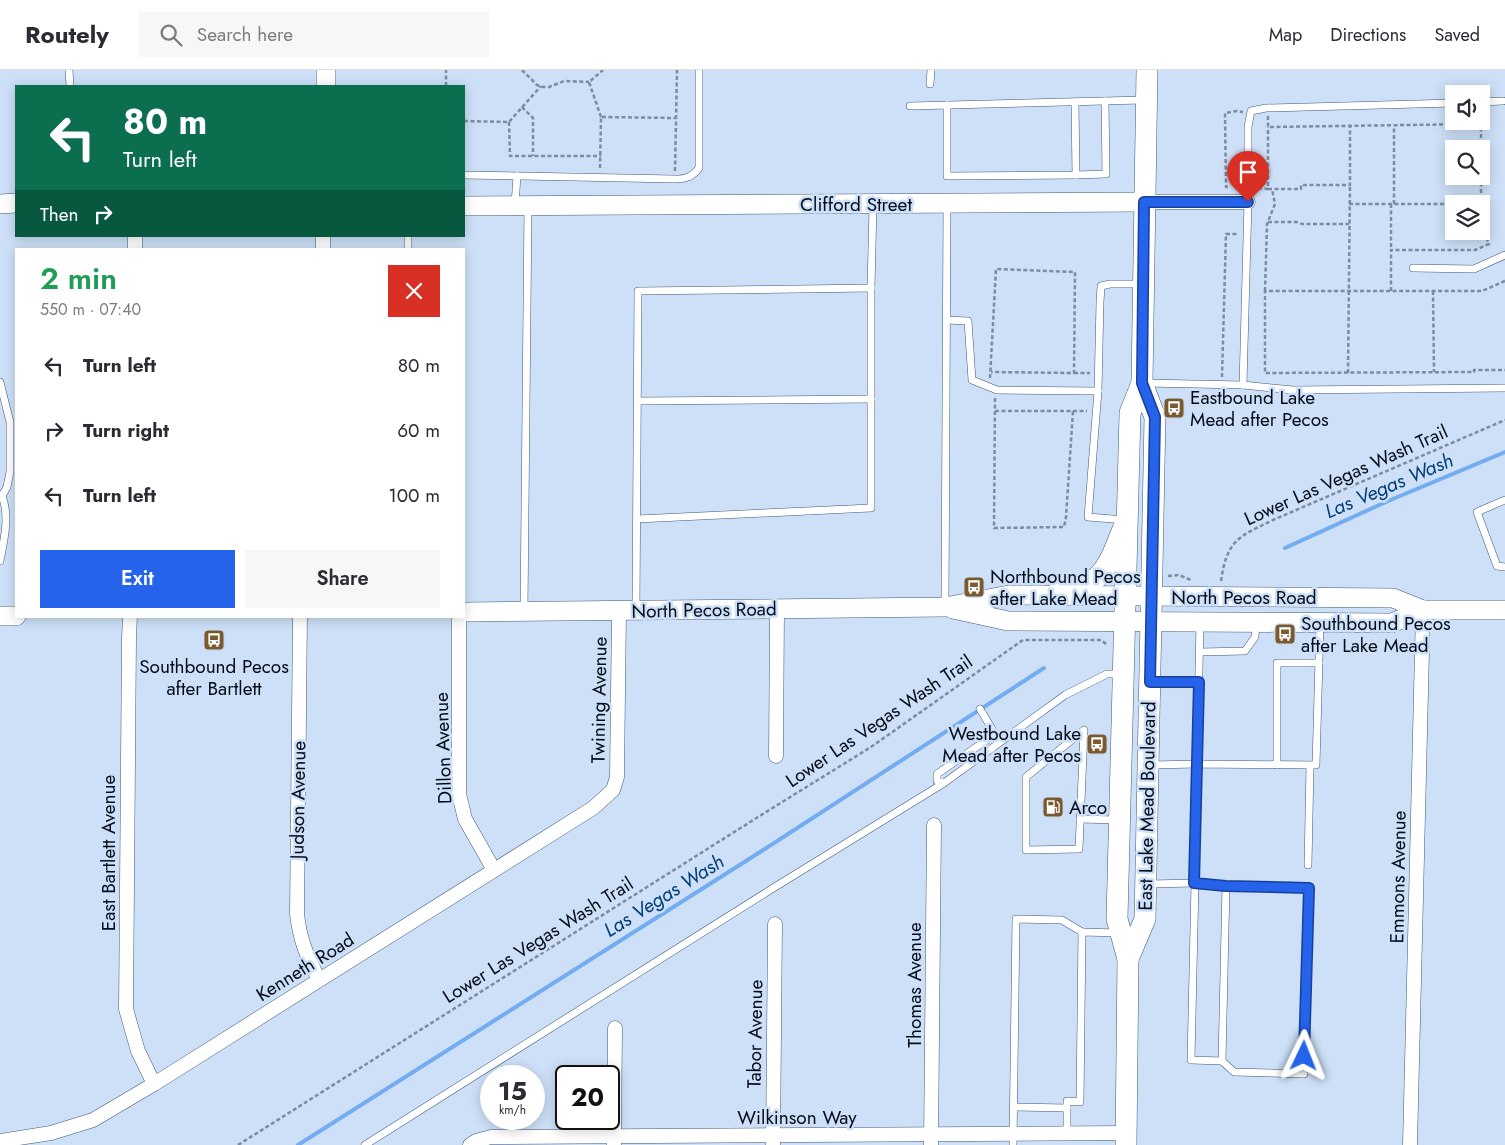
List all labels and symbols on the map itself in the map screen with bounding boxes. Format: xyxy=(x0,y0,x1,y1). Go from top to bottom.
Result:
pin xyxy=(1227,151,1269,202)
street label: Clifford Street xyxy=(800,191,912,218)
place label: Eastbound Lake Mead after Pecos xyxy=(1190,384,1329,433)
bus stop icon: Eastbound Lake Mead after Pecos xyxy=(1162,396,1186,420)
street label: Lower Las Vegas Wash Trail xyxy=(1241,420,1451,530)
water label: Las Vegas Wash xyxy=(1321,448,1457,524)
place label: Northbound Pecos after Lake Mead xyxy=(990,563,1141,612)
bus stop icon: Northbound Pecos after Lake Mead xyxy=(962,575,986,599)
street label: North Pecos Road xyxy=(1171,584,1317,611)
street label: North Pecos Road xyxy=(631,595,777,625)
place label: Southbound Pecos after Lake Mead xyxy=(1301,610,1451,659)
bus stop icon: Southbound Pecos after Lake Mead xyxy=(1273,622,1297,646)
bus stop icon: Southbound Pecos after Bartlett xyxy=(202,628,226,652)
street label: Twining Avenue xyxy=(584,636,614,764)
street label: Lower Las Vegas Wash Trail xyxy=(780,648,978,794)
place label: Southbound Pecos after Bartlett xyxy=(139,653,289,702)
street label: Dillon Avenue xyxy=(428,691,458,804)
street label: East Lake Mead Boulevard xyxy=(1132,701,1162,911)
place label: Westbound Lake Mead after Pecos xyxy=(942,720,1081,769)
bus stop icon: Westbound Lake Mead after Pecos xyxy=(1085,732,1109,756)
street label: Judson Avenue xyxy=(283,740,313,862)
street label: East Bartlett Avenue xyxy=(95,775,122,931)
place label: Arco xyxy=(1069,794,1107,821)
fuel station icon: Arco xyxy=(1041,795,1065,819)
street label: Emmons Avenue xyxy=(1383,810,1413,944)
water label: Las Vegas Wash xyxy=(598,847,730,945)
street label: Lower Las Vegas Wash Trail xyxy=(438,870,638,1010)
street label: Thomas Avenue xyxy=(901,922,928,1048)
street label: Kenneth Road xyxy=(251,926,359,1008)
street label: Tabor Avenue xyxy=(741,979,769,1089)
position arrow xyxy=(1277,1029,1329,1081)
speed limit sign: 20 xyxy=(555,1065,620,1130)
street label: Wilkinson Way xyxy=(737,1104,857,1131)

